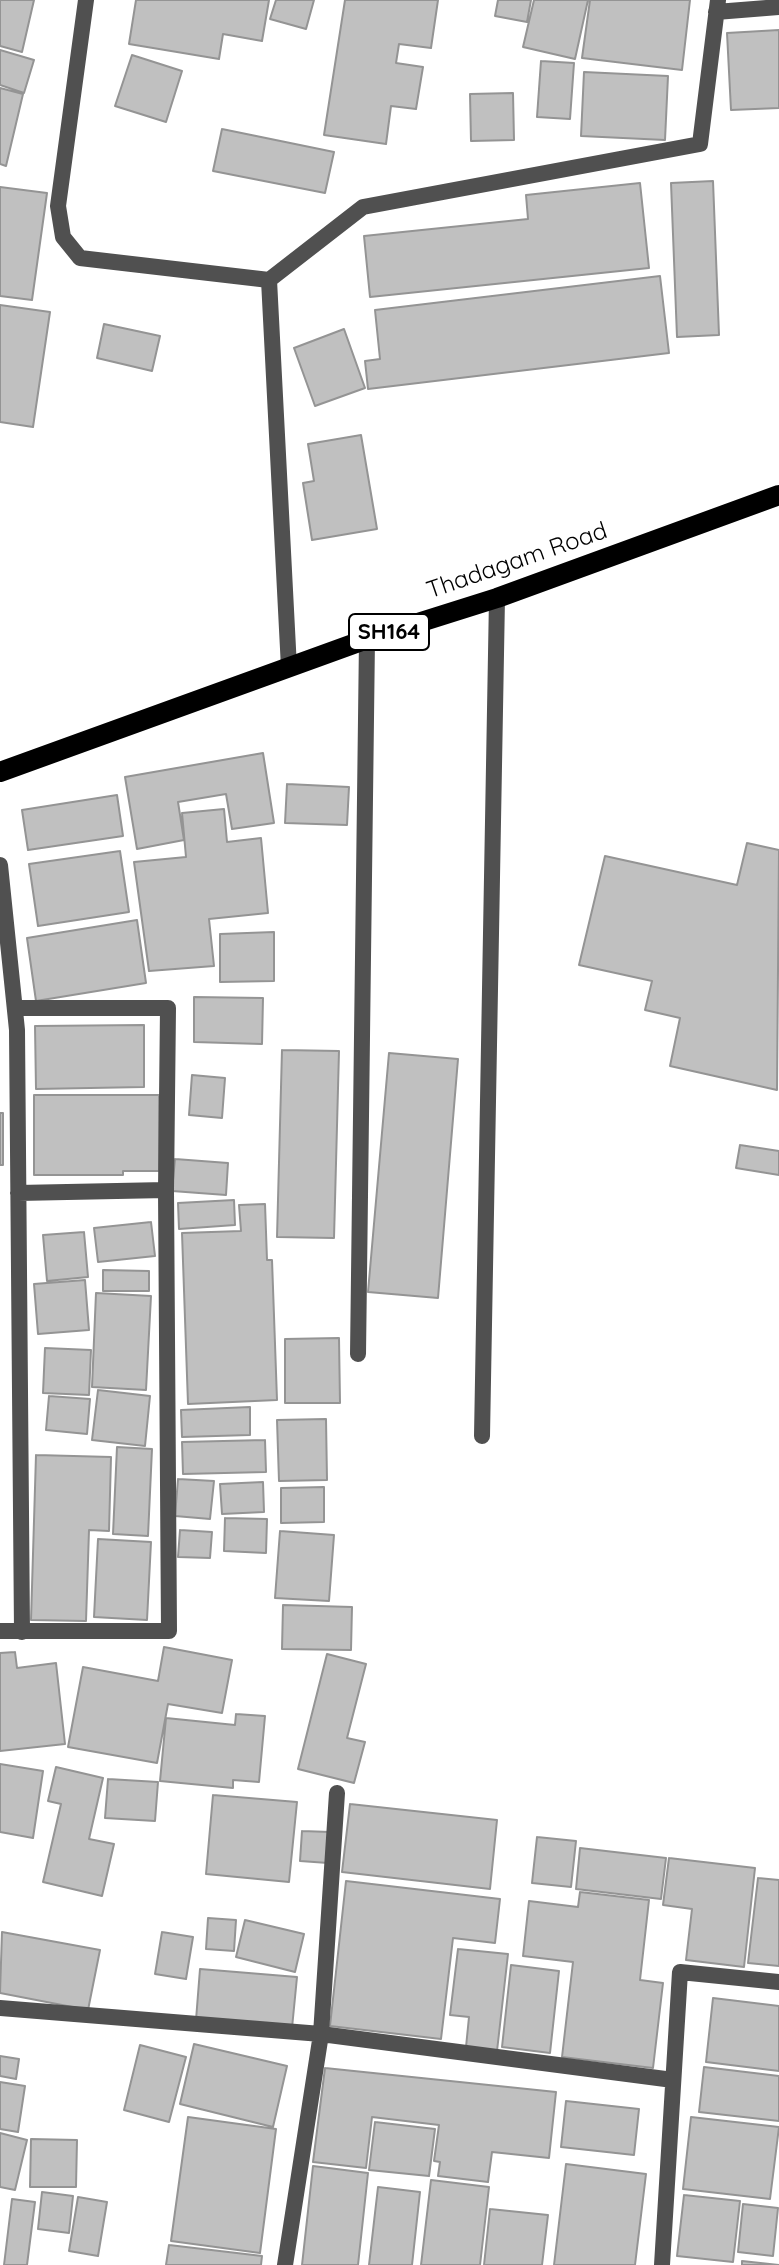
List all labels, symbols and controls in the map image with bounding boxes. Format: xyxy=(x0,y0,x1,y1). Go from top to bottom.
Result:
street label: Thadagam Road xyxy=(423,517,611,605)
road number: SH164 xyxy=(349,614,429,650)

